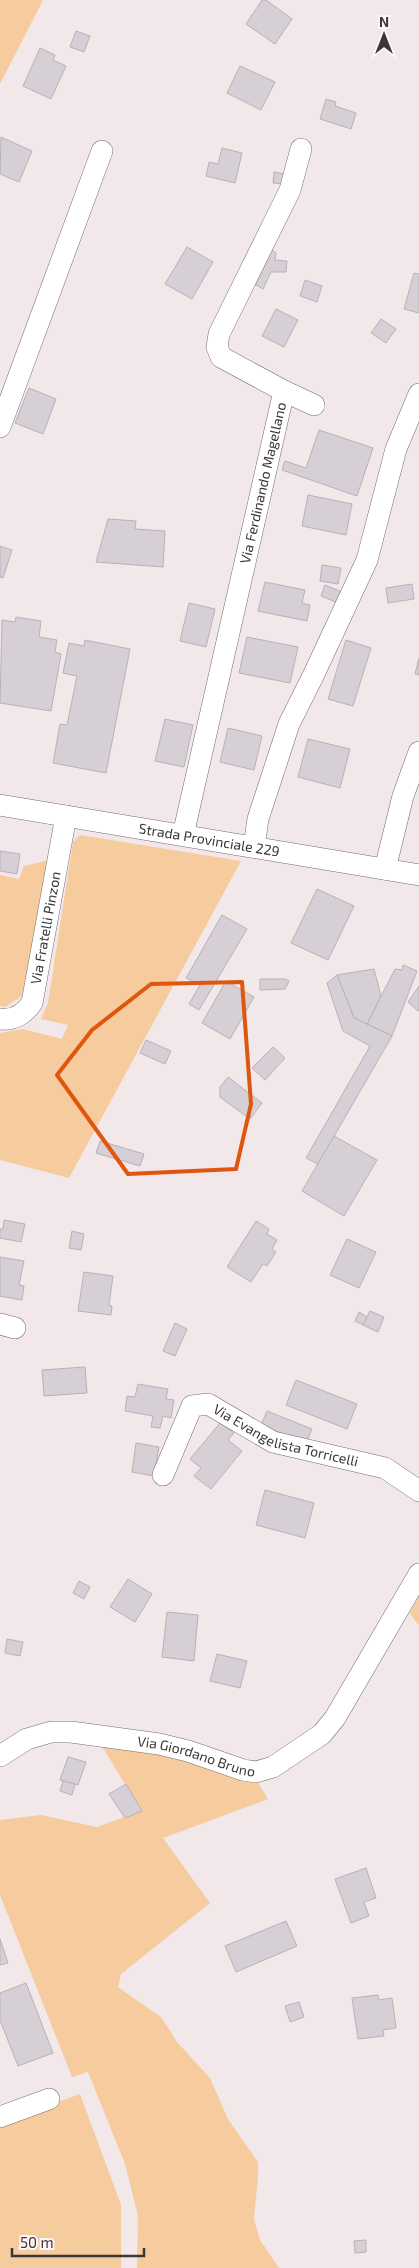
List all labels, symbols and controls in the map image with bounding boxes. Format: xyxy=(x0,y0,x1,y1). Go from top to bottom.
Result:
north arrow xyxy=(359,10,409,60)
text: N xyxy=(379,13,389,30)
street label: Via Ferdinando Magellano xyxy=(236,400,289,565)
street label: Strada Provinciale 229 xyxy=(137,819,281,860)
street label: Via Fratelli Pinzon xyxy=(27,870,64,986)
street label: Via Evangelista Torricelli xyxy=(210,1400,360,1470)
street label: Via Giordano Bruno xyxy=(136,1732,256,1780)
scale bar xyxy=(12,2226,145,2258)
text: 50 m xyxy=(20,2233,54,2251)

